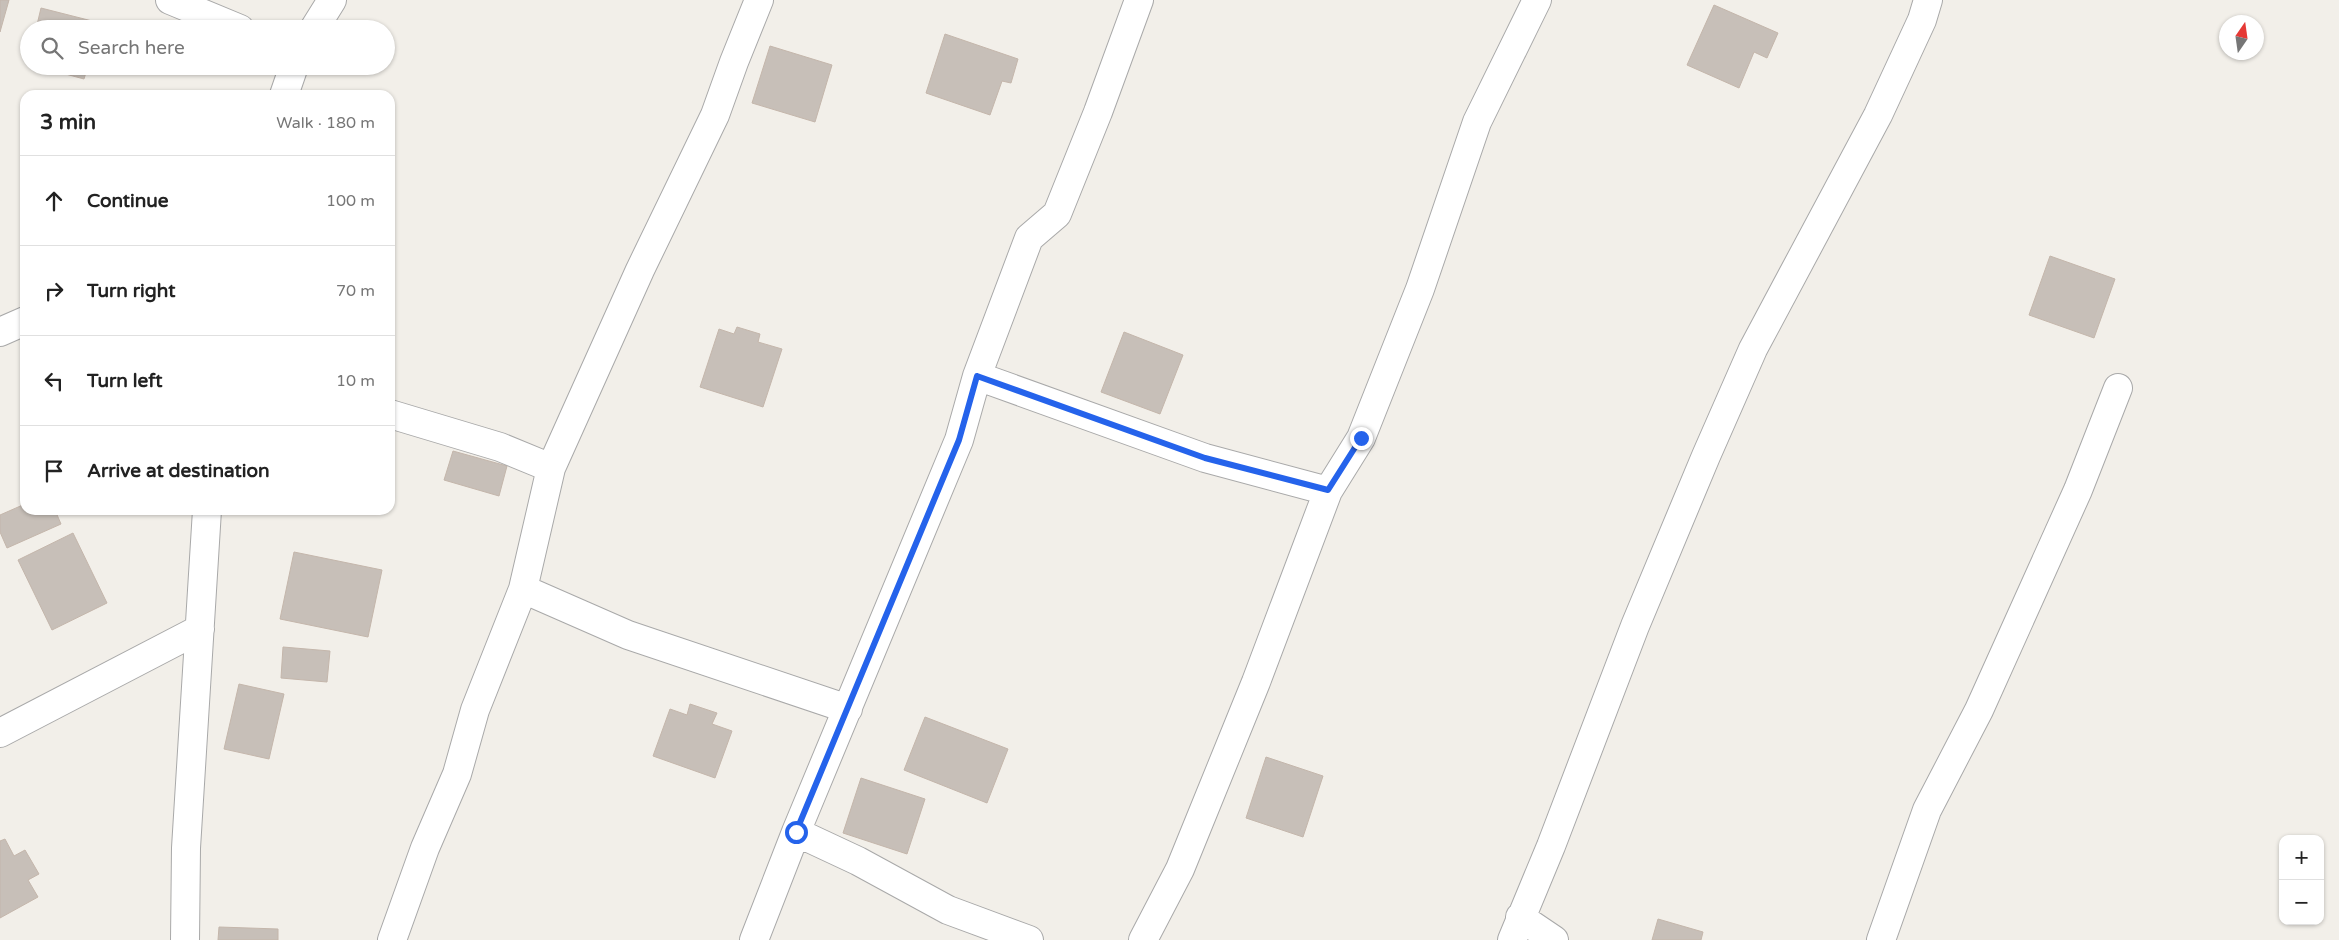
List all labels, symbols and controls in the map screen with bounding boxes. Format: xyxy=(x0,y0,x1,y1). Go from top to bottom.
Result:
north arrow xyxy=(2219,15,2264,60)
search box xyxy=(20,20,395,75)
icon: search xyxy=(38,34,66,62)
text: Search here xyxy=(78,37,185,59)
text: 3 min xyxy=(40,110,96,135)
text: Walk · 180 m xyxy=(276,113,375,133)
icon: ahead xyxy=(40,187,68,215)
text: Continue xyxy=(87,190,169,212)
text: 100 m xyxy=(326,191,375,211)
icon: right xyxy=(40,277,68,305)
text: Turn right xyxy=(87,280,175,302)
text: 70 m xyxy=(336,281,375,301)
icon: left xyxy=(40,367,68,395)
text: Turn left xyxy=(87,370,163,392)
text: 10 m xyxy=(336,371,375,391)
route end xyxy=(1350,427,1373,450)
icon: arrive xyxy=(40,457,68,485)
text: Arrive at destination xyxy=(87,460,270,482)
route start xyxy=(785,821,808,844)
map controls xyxy=(2279,835,2324,925)
button: + xyxy=(2279,835,2324,880)
button: − xyxy=(2279,880,2324,925)

